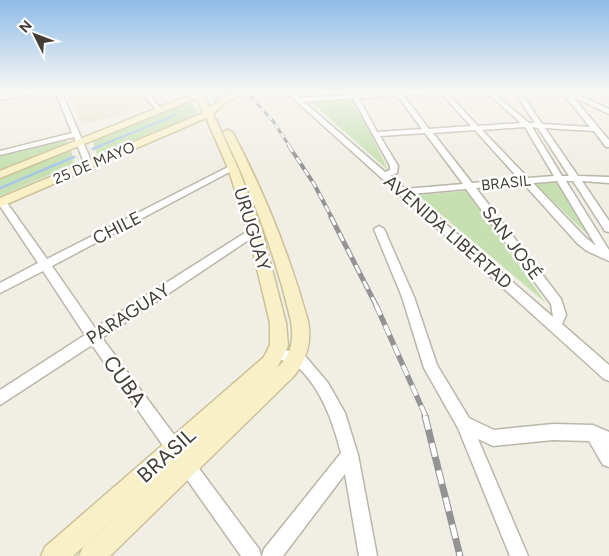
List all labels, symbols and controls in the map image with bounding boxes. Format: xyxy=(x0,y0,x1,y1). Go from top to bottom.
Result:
north arrow xyxy=(10,10,60,60)
text: N xyxy=(16,17,36,36)
street label: 25 DE MAYO xyxy=(50,138,138,188)
street label: AVENIDA LIBERTAD xyxy=(379,170,517,294)
street label: BRASIL xyxy=(480,171,532,195)
street label: URUGUAY xyxy=(229,185,275,273)
street label: SAN JOSÉ xyxy=(477,202,547,284)
street label: CHILE xyxy=(89,207,145,249)
street label: PARAGUAY xyxy=(82,279,174,349)
street label: CUBA xyxy=(98,351,152,411)
street label: BRASIL xyxy=(132,422,200,488)

